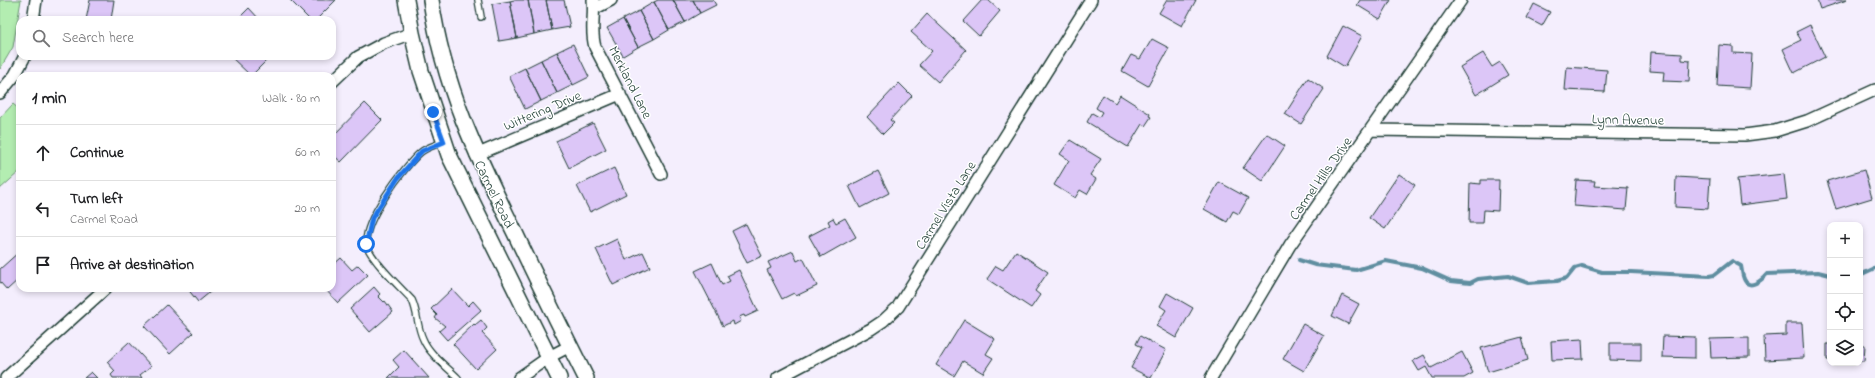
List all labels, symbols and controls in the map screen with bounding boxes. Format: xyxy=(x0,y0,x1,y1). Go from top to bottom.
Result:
search box xyxy=(16,16,336,60)
icon: search xyxy=(30,27,52,49)
text: Search here xyxy=(62,27,134,49)
street label: Merkland Lane xyxy=(602,43,657,123)
street label: Wittering Drive xyxy=(500,85,586,138)
text: 1 min xyxy=(32,86,66,111)
text: Walk · 80 m xyxy=(262,89,320,108)
route end xyxy=(424,103,442,121)
street label: Lynn Avenue xyxy=(1592,109,1665,133)
street label: Carmel Hills Drive xyxy=(1285,132,1358,225)
icon: ahead xyxy=(32,142,54,164)
text: Continue xyxy=(70,142,124,164)
text: 60 m xyxy=(295,143,320,162)
street label: Carmel Road xyxy=(468,157,519,232)
street label: Carmel Vista Lane xyxy=(911,157,982,254)
text: Turn left xyxy=(70,188,123,210)
icon: left xyxy=(32,198,54,220)
text: 20 m xyxy=(295,199,320,218)
text: Carmel Road xyxy=(70,210,138,229)
map controls xyxy=(1827,222,1863,366)
button: + xyxy=(1827,222,1863,258)
route start xyxy=(357,235,375,253)
icon: arrive xyxy=(32,254,54,276)
text: Arrive at destination xyxy=(70,254,194,276)
button: − xyxy=(1827,258,1863,294)
button: locate xyxy=(1827,294,1863,330)
button: layers xyxy=(1827,330,1863,366)

